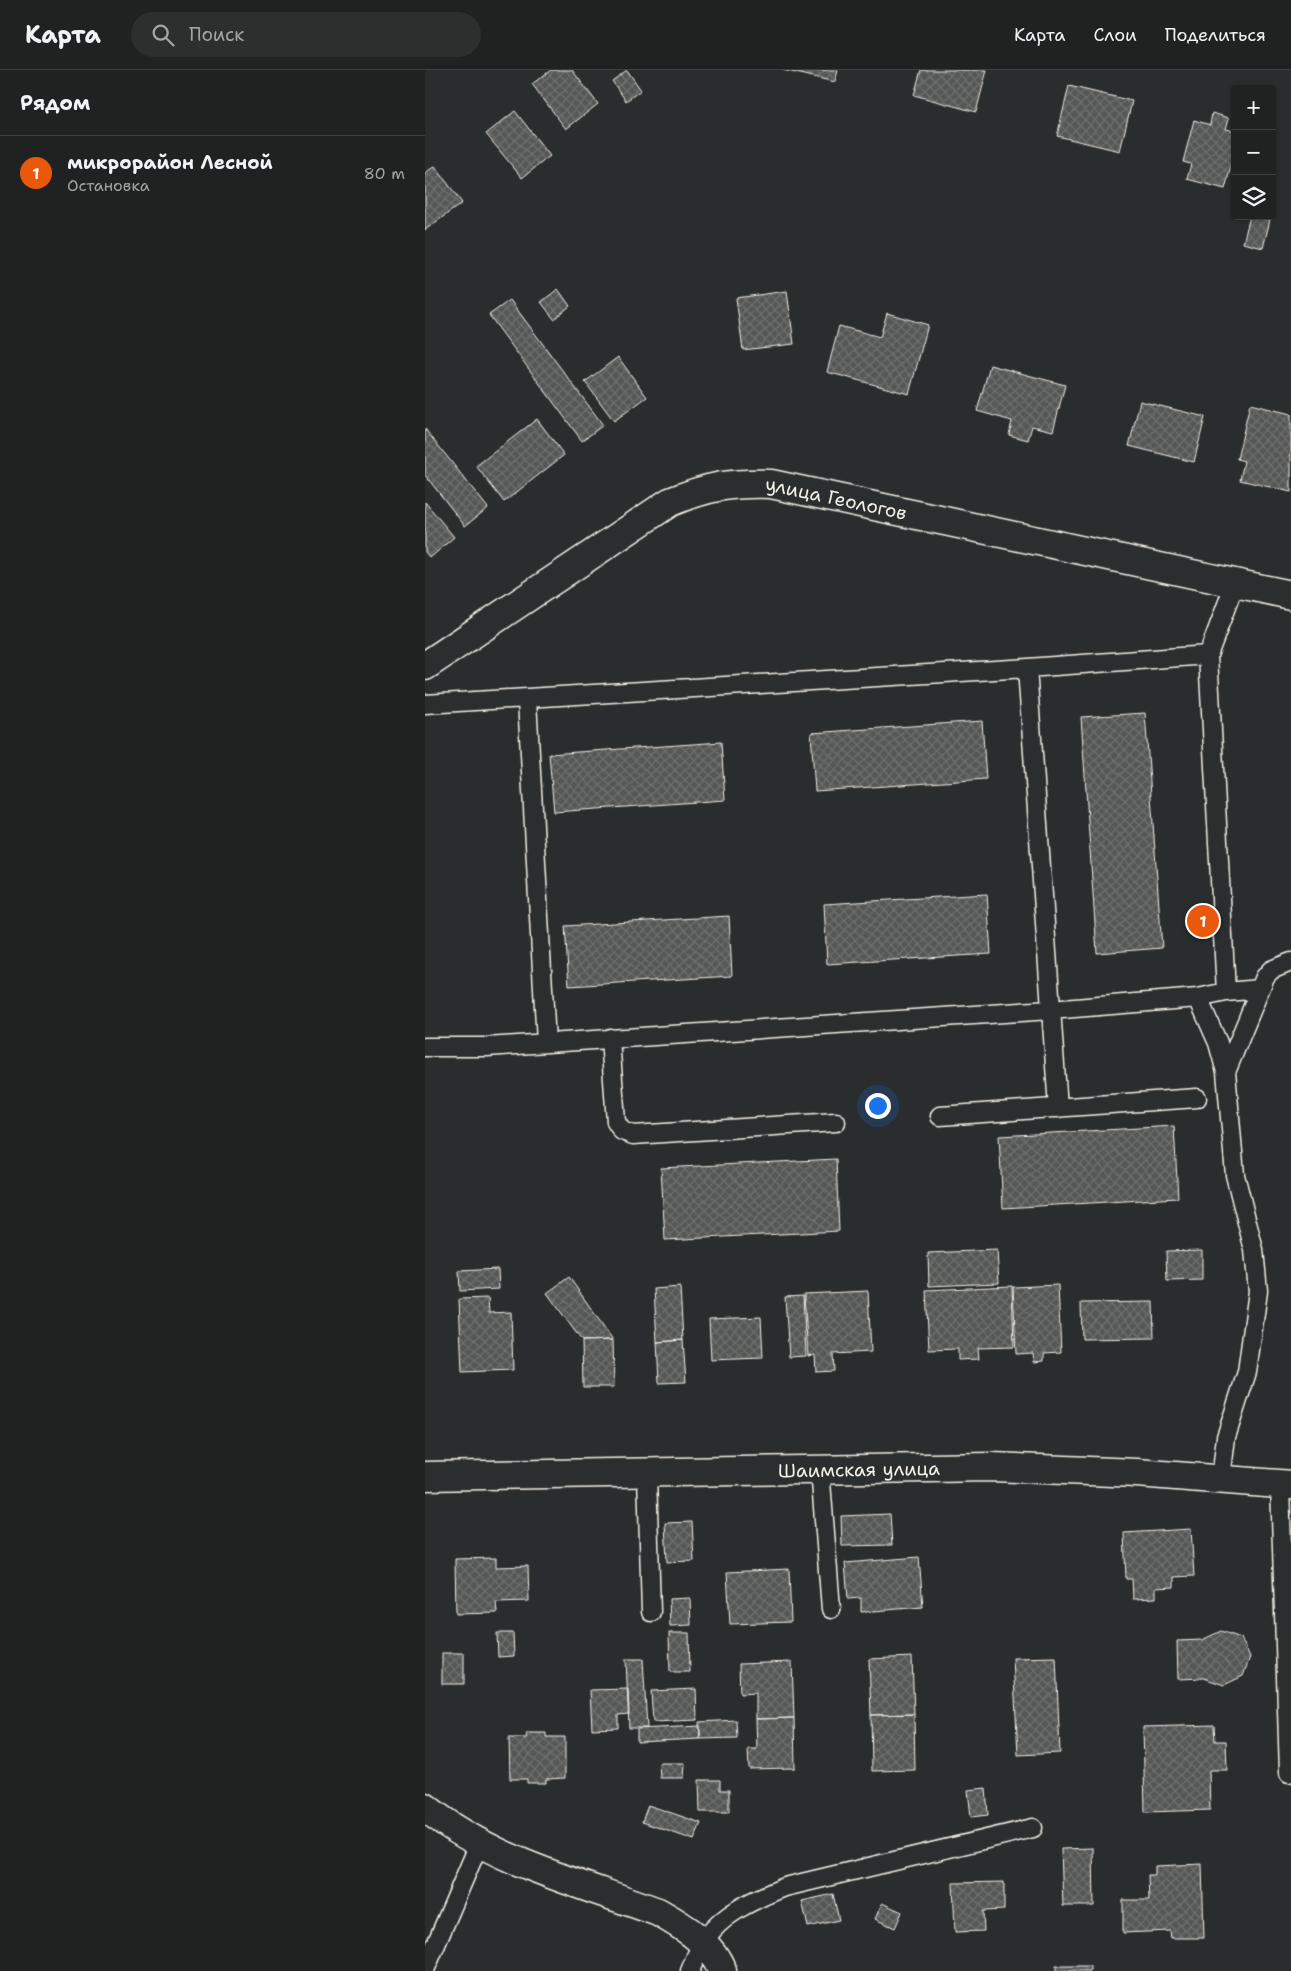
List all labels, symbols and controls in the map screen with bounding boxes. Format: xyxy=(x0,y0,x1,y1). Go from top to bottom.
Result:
search box xyxy=(131,12,481,57)
text: Карта xyxy=(25,19,101,51)
icon: search xyxy=(149,21,177,49)
text: Поиск xyxy=(189,22,244,47)
text: Карта xyxy=(1014,23,1065,47)
text: Слои xyxy=(1093,23,1137,47)
text: Поделиться xyxy=(1165,23,1266,47)
map controls xyxy=(1231,85,1276,220)
button: + xyxy=(1231,85,1276,130)
text: Рядом xyxy=(20,89,90,117)
button: − xyxy=(1231,130,1276,175)
text: микрорайон Лесной xyxy=(67,150,273,175)
text: 1 xyxy=(32,163,40,184)
text: 80 m xyxy=(364,163,405,184)
text: Остановка xyxy=(67,175,150,196)
button: layers xyxy=(1231,175,1276,220)
street label: улица Геологов xyxy=(765,472,909,526)
pin: 1 xyxy=(1187,902,1219,940)
your location xyxy=(865,1093,891,1119)
street label: Шаимская улица xyxy=(778,1456,940,1483)

